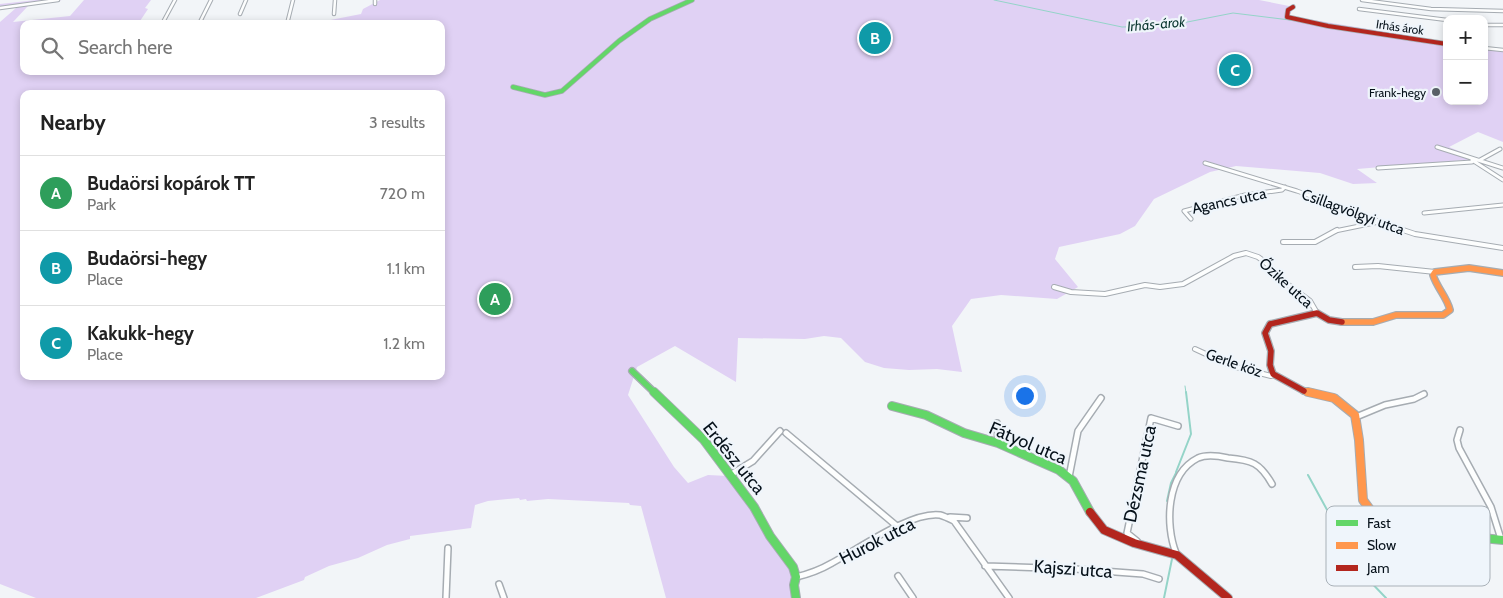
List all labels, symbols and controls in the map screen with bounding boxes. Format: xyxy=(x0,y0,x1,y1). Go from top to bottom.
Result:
water label: Irhás-árok xyxy=(1126,12,1187,36)
map controls xyxy=(1443,15,1488,105)
button: + xyxy=(1443,15,1488,60)
street label: Irhás árok xyxy=(1375,16,1425,38)
pin: B xyxy=(859,19,891,57)
search box xyxy=(20,20,445,75)
icon: search xyxy=(38,34,66,62)
text: Search here xyxy=(78,36,172,59)
pin: C xyxy=(1219,51,1251,89)
button: − xyxy=(1443,60,1488,105)
place label: Frank-hegy xyxy=(1369,85,1426,100)
marker: Frank-hegy xyxy=(1430,86,1442,98)
text: Nearby xyxy=(40,110,106,135)
text: 3 results xyxy=(369,113,425,132)
text: Budaörsi kopárok TT xyxy=(87,172,255,195)
text: A xyxy=(51,184,61,203)
text: 720 m xyxy=(380,184,425,203)
street label: Agancs utca xyxy=(1190,184,1269,218)
street label: Csillagvölgyi utca xyxy=(1299,185,1408,239)
text: Park xyxy=(87,195,116,214)
text: Budaörsi-hegy xyxy=(87,247,207,270)
street label: Őzike utca xyxy=(1255,253,1318,312)
text: B xyxy=(51,259,61,278)
text: 1.1 km xyxy=(387,259,425,278)
text: Place xyxy=(87,270,123,289)
pin: A xyxy=(479,280,511,318)
text: Kakukk-hegy xyxy=(87,322,194,345)
text: C xyxy=(51,334,61,353)
text: 1.2 km xyxy=(383,334,425,353)
text: Place xyxy=(87,345,123,364)
street label: Gerle köz xyxy=(1203,345,1265,381)
your location xyxy=(1012,383,1038,409)
street label: Erdész utca xyxy=(698,417,770,499)
street label: Fátyol utca xyxy=(986,417,1070,469)
street label: Dézsma utca xyxy=(1119,423,1161,525)
legend xyxy=(1326,506,1490,586)
street label: Hurok utca xyxy=(836,513,919,569)
text: Fast xyxy=(1367,514,1391,532)
text: Slow xyxy=(1367,536,1396,554)
street label: Kajszi utca xyxy=(1033,555,1113,583)
text: Jam xyxy=(1366,559,1389,577)

